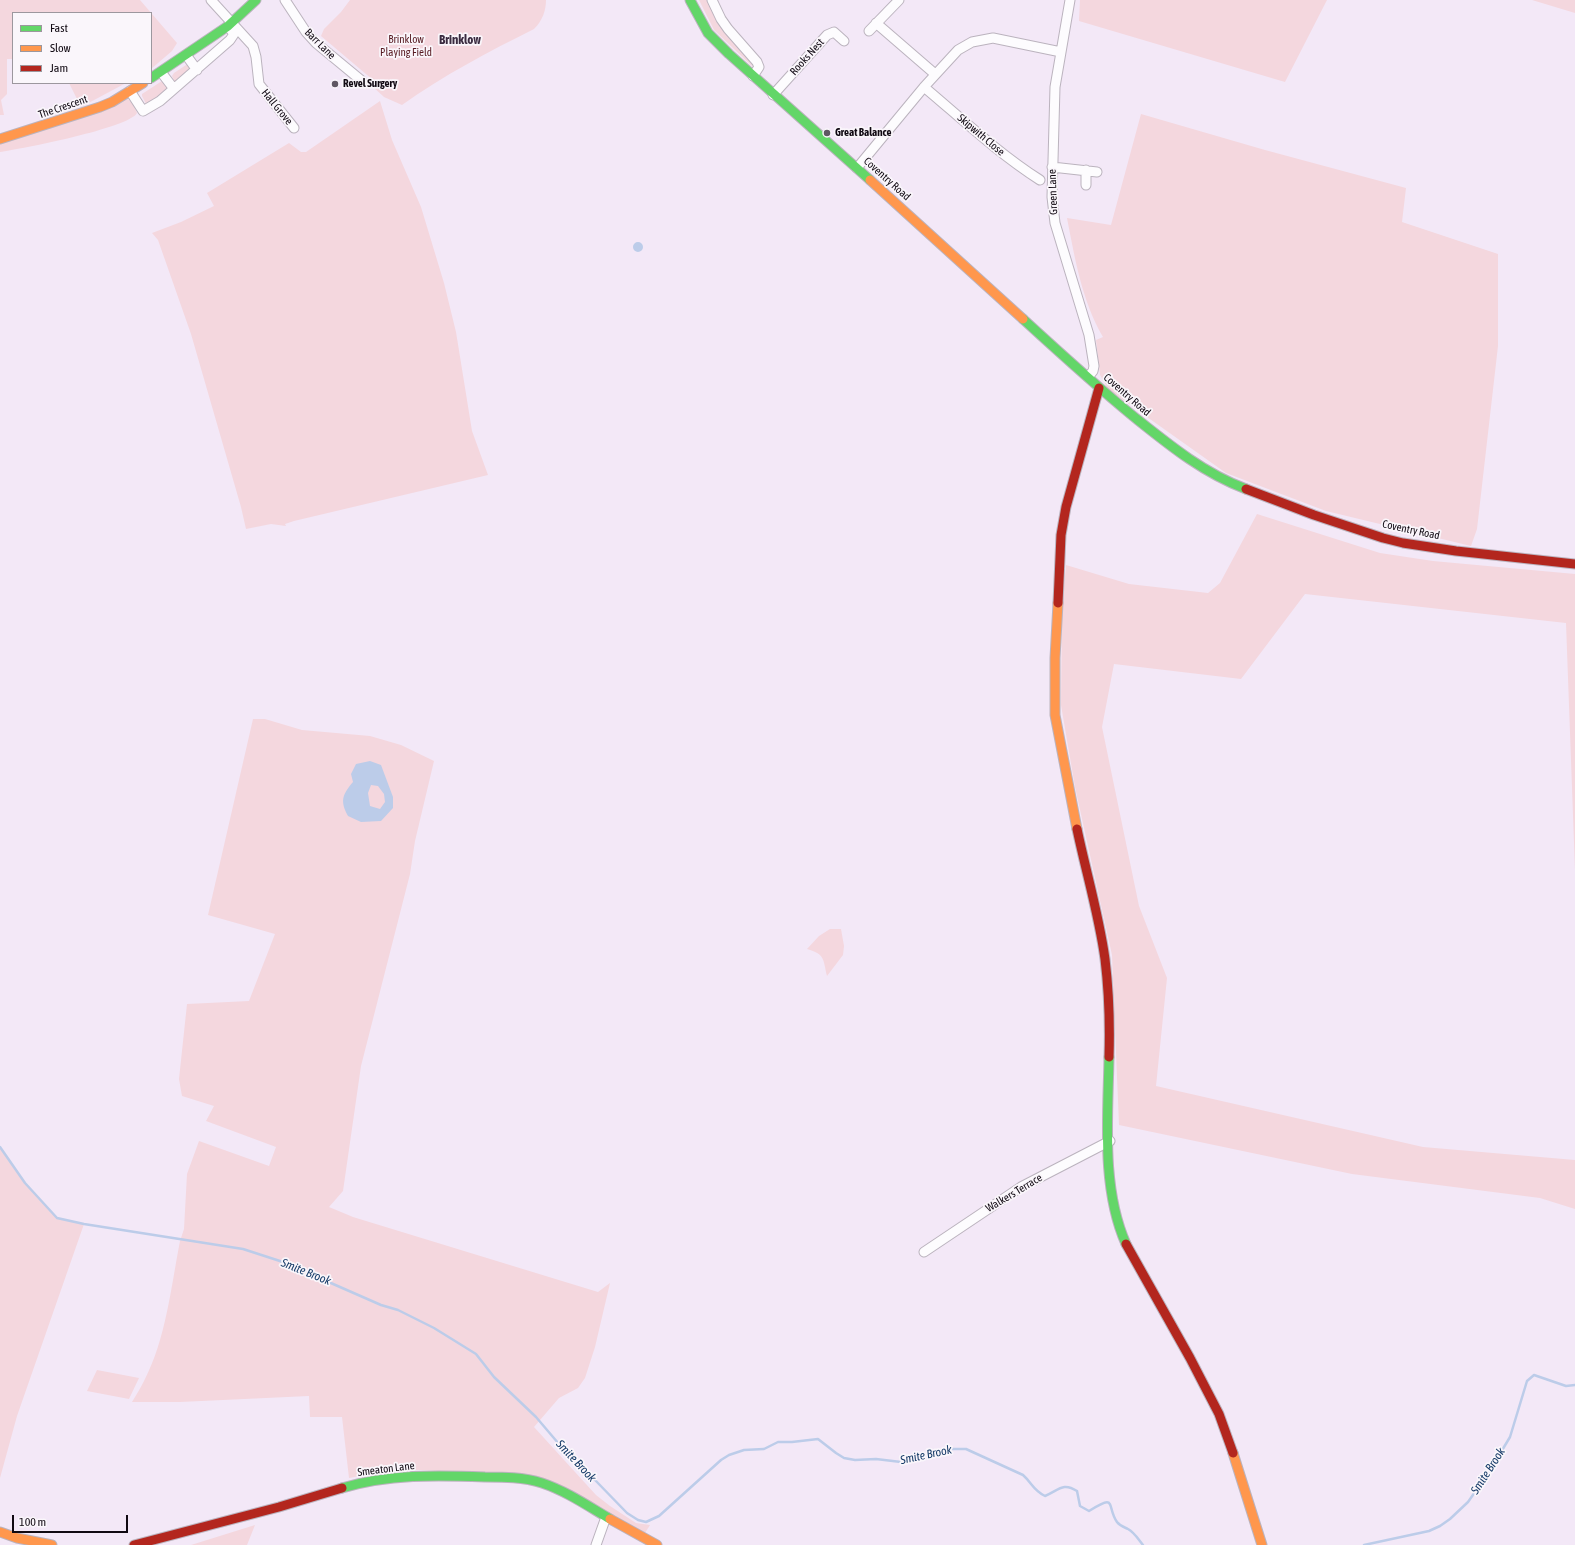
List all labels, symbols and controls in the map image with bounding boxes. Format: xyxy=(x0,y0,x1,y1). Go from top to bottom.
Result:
legend xyxy=(12,12,152,84)
text: Fast xyxy=(50,21,68,35)
street label: Barr Lane xyxy=(302,26,338,62)
district label: Brinklow xyxy=(439,32,481,48)
park label: Brinklow Playing Field xyxy=(380,33,432,59)
street label: Rooks Nest xyxy=(787,36,827,78)
text: Slow xyxy=(50,41,71,55)
text: Jam xyxy=(50,61,68,75)
place label: Revel Surgery xyxy=(343,77,397,91)
marker: Revel Surgery xyxy=(330,79,340,89)
street label: Hall Grove xyxy=(259,86,295,128)
street label: The Crescent xyxy=(37,92,89,122)
street label: Skipwith Close xyxy=(955,111,1007,159)
place label: Great Balance xyxy=(835,126,892,140)
marker: Great Balance xyxy=(822,128,832,138)
street label: Coventry Road xyxy=(861,155,913,203)
street label: Green Lane xyxy=(1046,169,1060,215)
street label: Coventry Road xyxy=(1101,371,1153,419)
street label: Coventry Road xyxy=(1381,517,1441,543)
street label: Walkers Terrace xyxy=(983,1171,1045,1215)
water label: Smite Brook xyxy=(279,1256,333,1288)
water label: Smite Brook xyxy=(553,1437,599,1485)
water label: Smite Brook xyxy=(899,1443,953,1467)
water label: Smite Brook xyxy=(1468,1445,1508,1497)
street label: Smeaton Lane xyxy=(357,1459,415,1479)
scale bar xyxy=(14,1507,130,1533)
text: 100 m xyxy=(19,1515,46,1529)

